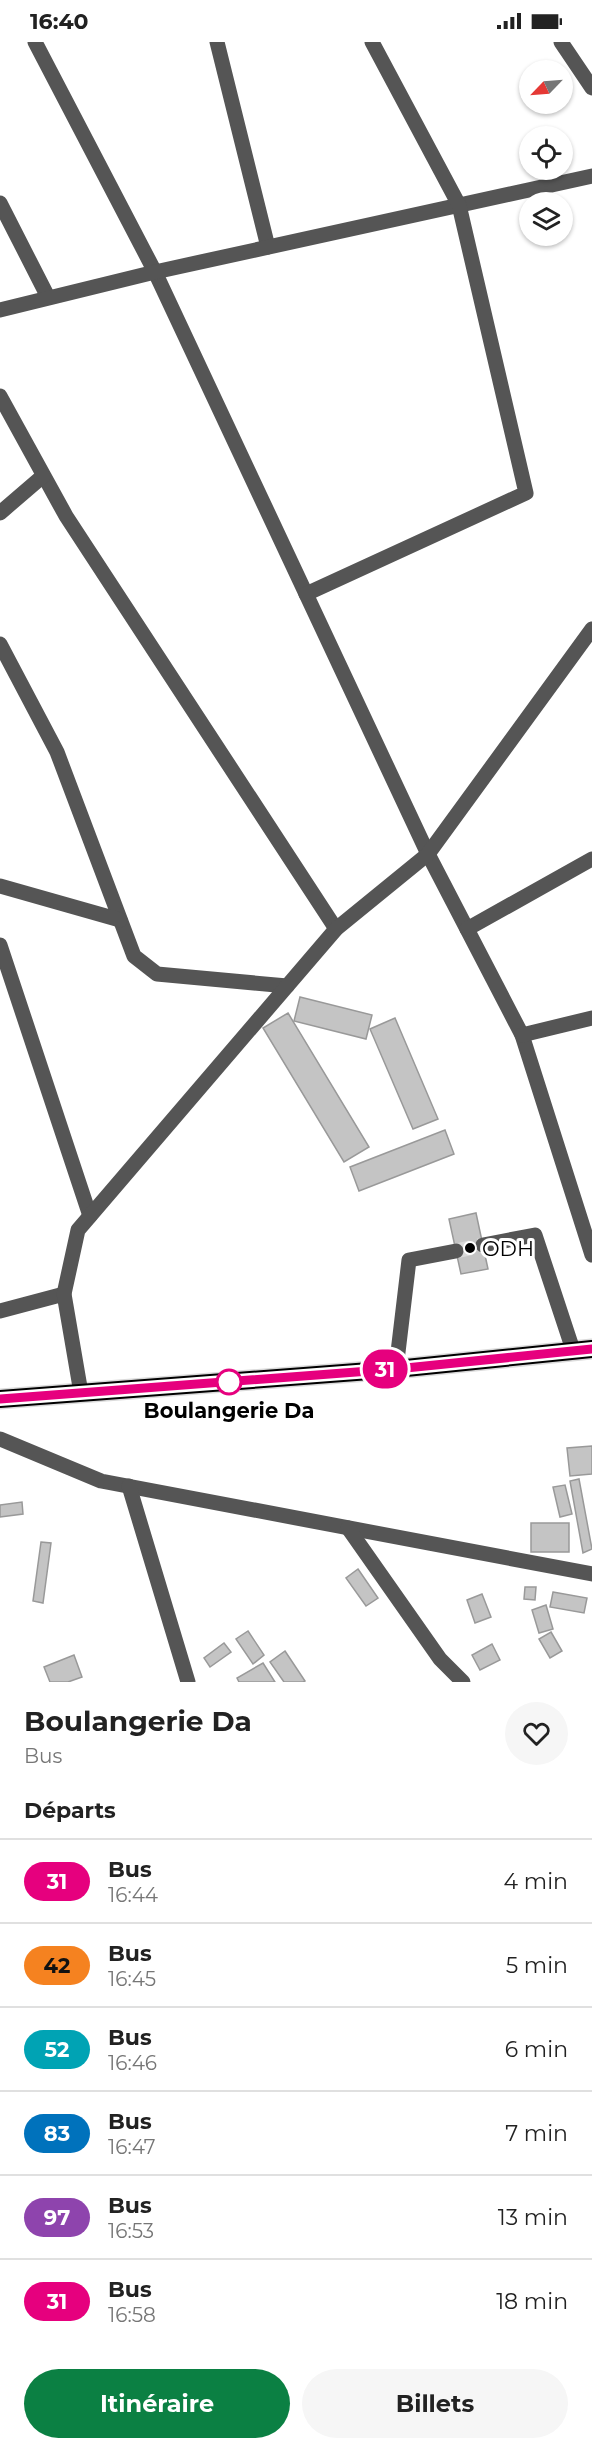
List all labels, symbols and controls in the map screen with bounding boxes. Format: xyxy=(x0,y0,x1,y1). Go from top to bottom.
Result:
text: 16:40 xyxy=(30,8,89,35)
north arrow xyxy=(519,60,573,114)
map controls xyxy=(519,60,573,246)
button: locate xyxy=(519,126,573,180)
button: layers xyxy=(519,192,573,246)
place label: ODH xyxy=(482,1236,534,1261)
marker: ODH xyxy=(463,1241,477,1255)
line badge: 31 xyxy=(358,1350,412,1388)
text: 31 xyxy=(375,1357,395,1382)
marker: Boulangerie Da xyxy=(216,1369,242,1395)
place label: Boulangerie Da xyxy=(144,1398,314,1423)
button: heart xyxy=(505,1702,568,1765)
text: Boulangerie Da xyxy=(24,1704,252,1738)
text: Bus xyxy=(24,1744,62,1768)
text: Départs xyxy=(24,1797,116,1824)
text: Bus xyxy=(108,1856,152,1883)
text: 4 min xyxy=(504,1868,568,1895)
text: 31 xyxy=(47,1869,67,1894)
text: 16:44 xyxy=(108,1883,158,1907)
text: Bus xyxy=(108,1940,152,1967)
text: 5 min xyxy=(506,1952,568,1979)
text: 42 xyxy=(44,1953,70,1978)
text: 16:45 xyxy=(108,1967,156,1991)
text: Bus xyxy=(108,2024,152,2051)
text: 6 min xyxy=(505,2036,568,2063)
text: 52 xyxy=(45,2037,69,2062)
text: 16:46 xyxy=(108,2051,157,2075)
text: Bus xyxy=(108,2108,152,2135)
text: 7 min xyxy=(505,2120,568,2147)
text: 83 xyxy=(44,2121,70,2146)
text: 16:47 xyxy=(108,2135,156,2159)
text: Bus xyxy=(108,2192,152,2219)
text: 13 min xyxy=(498,2204,568,2231)
text: 97 xyxy=(44,2205,70,2230)
text: 16:53 xyxy=(108,2219,154,2243)
text: Bus xyxy=(108,2276,152,2303)
text: 18 min xyxy=(496,2288,568,2315)
text: 31 xyxy=(47,2289,67,2314)
text: 16:58 xyxy=(108,2303,156,2327)
button: Itinéraire xyxy=(24,2369,290,2438)
button: Billets xyxy=(302,2369,568,2438)

